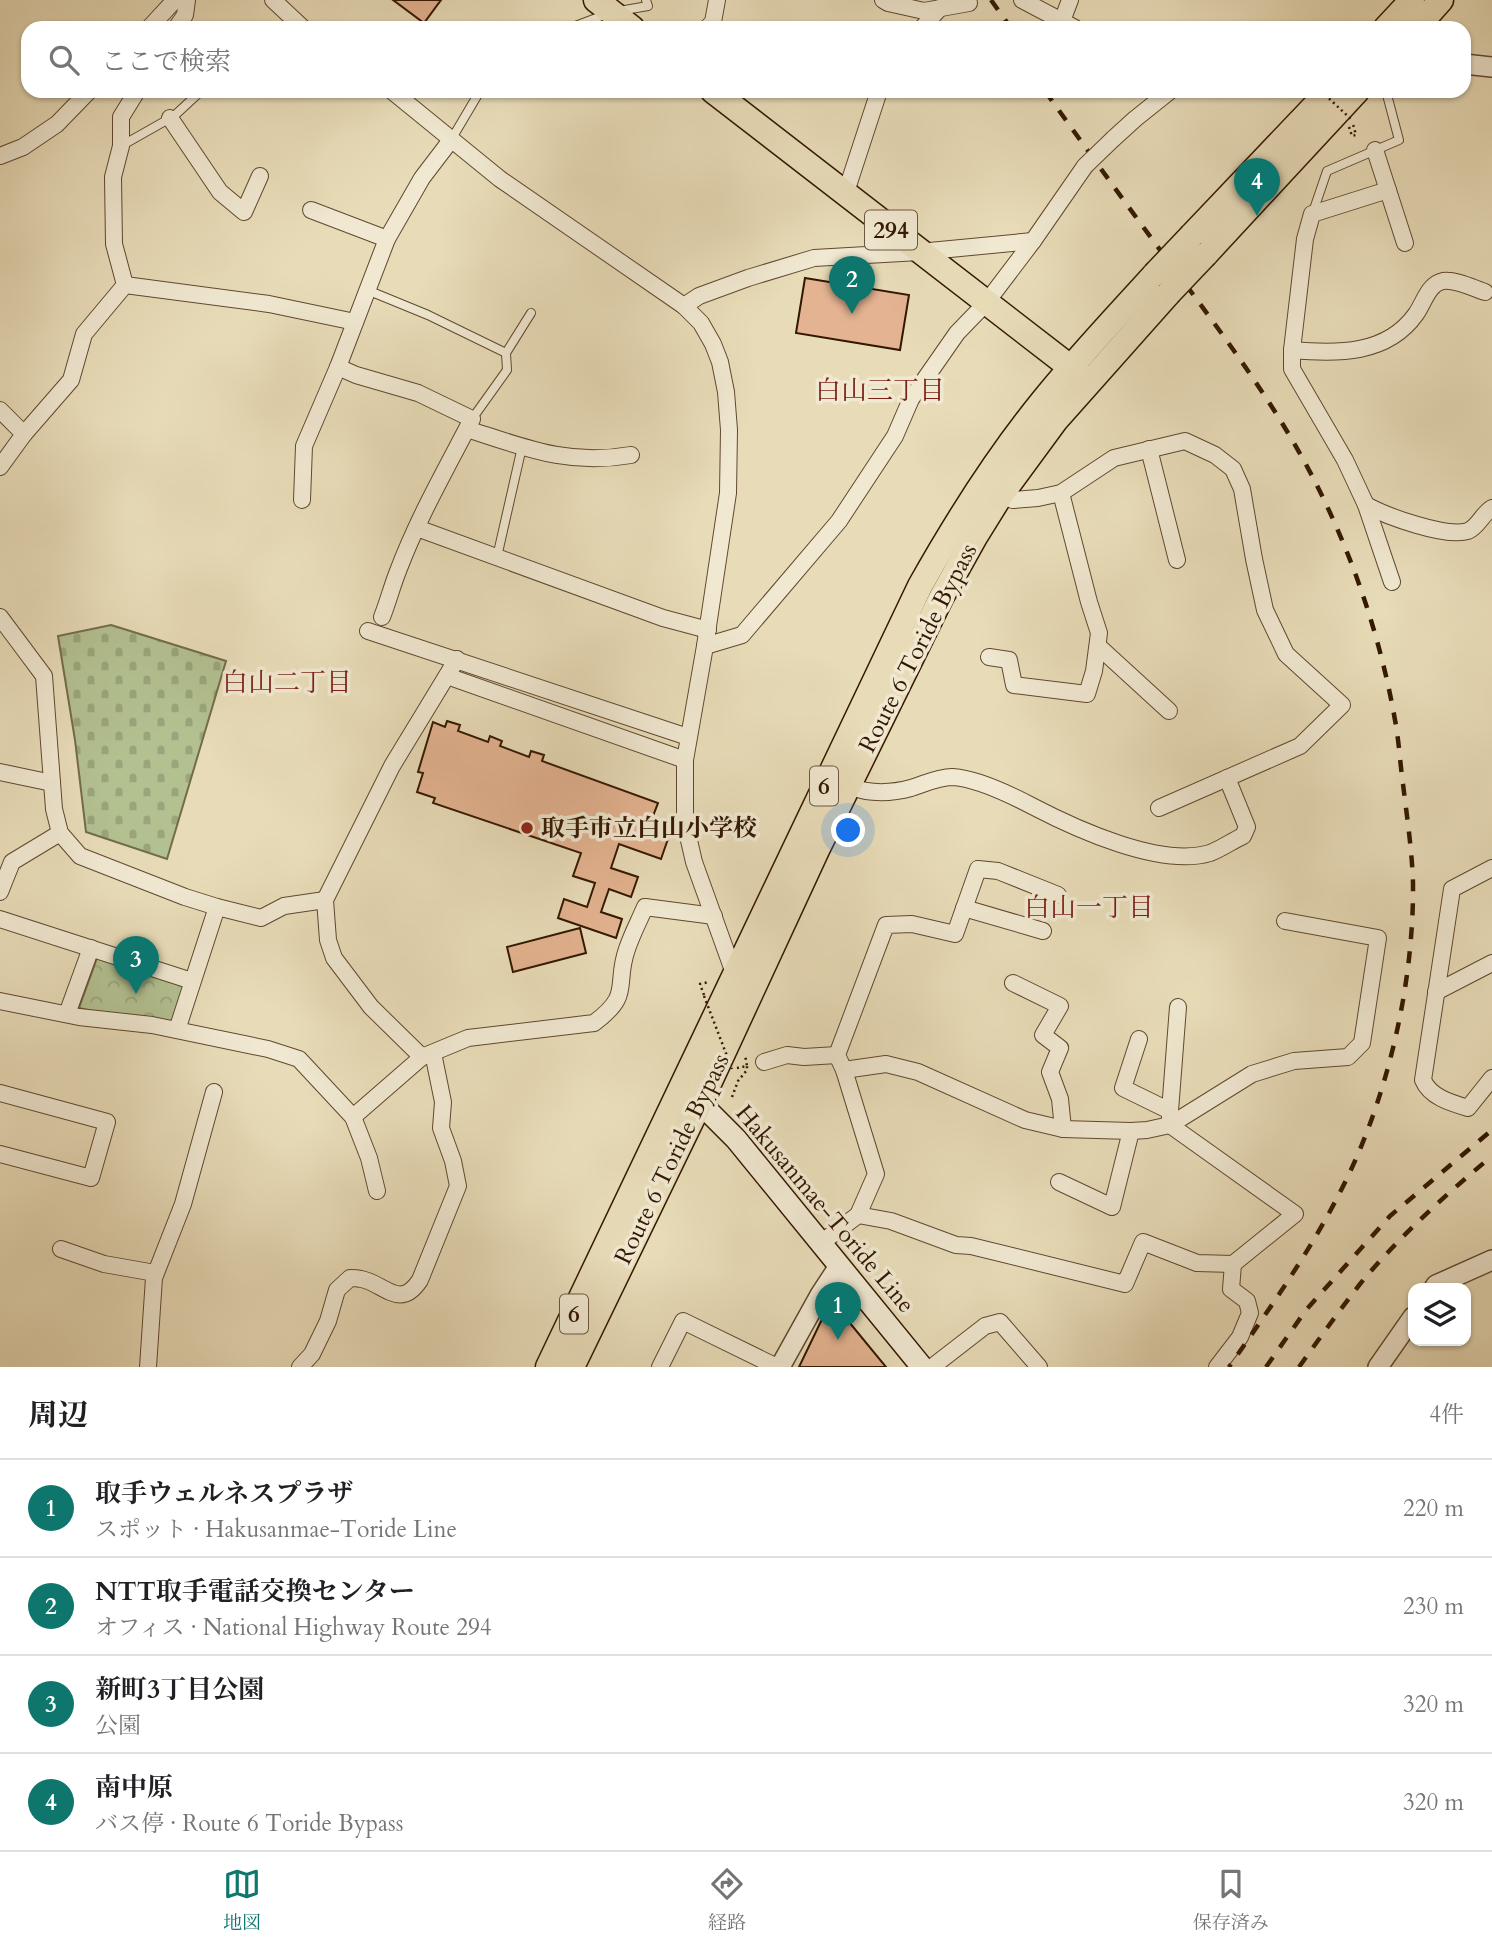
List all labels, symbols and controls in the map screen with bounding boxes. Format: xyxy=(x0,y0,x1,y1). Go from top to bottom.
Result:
search box xyxy=(21,21,1471,98)
icon: search xyxy=(45,41,83,79)
text: ここで検索 xyxy=(101,44,231,79)
pin: 4 xyxy=(1234,158,1280,216)
road number: 294 xyxy=(865,210,917,249)
pin: 2 xyxy=(829,256,875,314)
district label: 白山三丁目 xyxy=(815,373,945,408)
street label: Route 6 Toride Bypass xyxy=(851,538,985,758)
district label: 白山二丁目 xyxy=(222,665,352,700)
road number: 6 xyxy=(810,766,838,806)
place label: 取手市立白山小学校 xyxy=(541,812,757,845)
your location xyxy=(831,813,865,847)
marker: 取手市立白山小学校 xyxy=(519,820,535,836)
district label: 白山一丁目 xyxy=(1024,890,1154,925)
pin: 3 xyxy=(113,936,159,994)
street label: Route 6 Toride Bypass xyxy=(607,1048,737,1270)
street label: Hakusanmae-Toride Line xyxy=(728,1098,922,1320)
pin: 1 xyxy=(815,1282,861,1340)
map controls xyxy=(1408,1283,1471,1346)
button: layers xyxy=(1408,1283,1471,1346)
road number: 6 xyxy=(560,1294,588,1334)
text: 周辺 xyxy=(28,1395,88,1436)
text: 4件 xyxy=(1429,1399,1464,1430)
text: 取手ウェルネスプラザ xyxy=(95,1476,353,1511)
text: 1 xyxy=(45,1493,57,1524)
text: 220 m xyxy=(1403,1493,1464,1524)
text: スポット · Hakusanmae-Toride Line xyxy=(95,1514,457,1545)
text: NTT取手電話交換センター xyxy=(95,1574,415,1609)
text: 2 xyxy=(45,1591,57,1622)
text: 230 m xyxy=(1403,1591,1464,1622)
text: オフィス · National Highway Route 294 xyxy=(95,1612,492,1643)
text: 新町3丁目公園 xyxy=(95,1672,264,1707)
text: 3 xyxy=(45,1689,57,1720)
text: 320 m xyxy=(1403,1689,1464,1720)
text: 公園 xyxy=(95,1710,141,1741)
text: 南中原 xyxy=(95,1770,173,1805)
text: 4 xyxy=(45,1787,57,1818)
text: 320 m xyxy=(1403,1787,1464,1818)
text: バス停 · Route 6 Toride Bypass xyxy=(95,1808,403,1839)
tab: 地図 xyxy=(223,1865,261,1936)
tab: 経路 xyxy=(708,1865,746,1936)
tab: 保存済み xyxy=(1193,1865,1269,1936)

